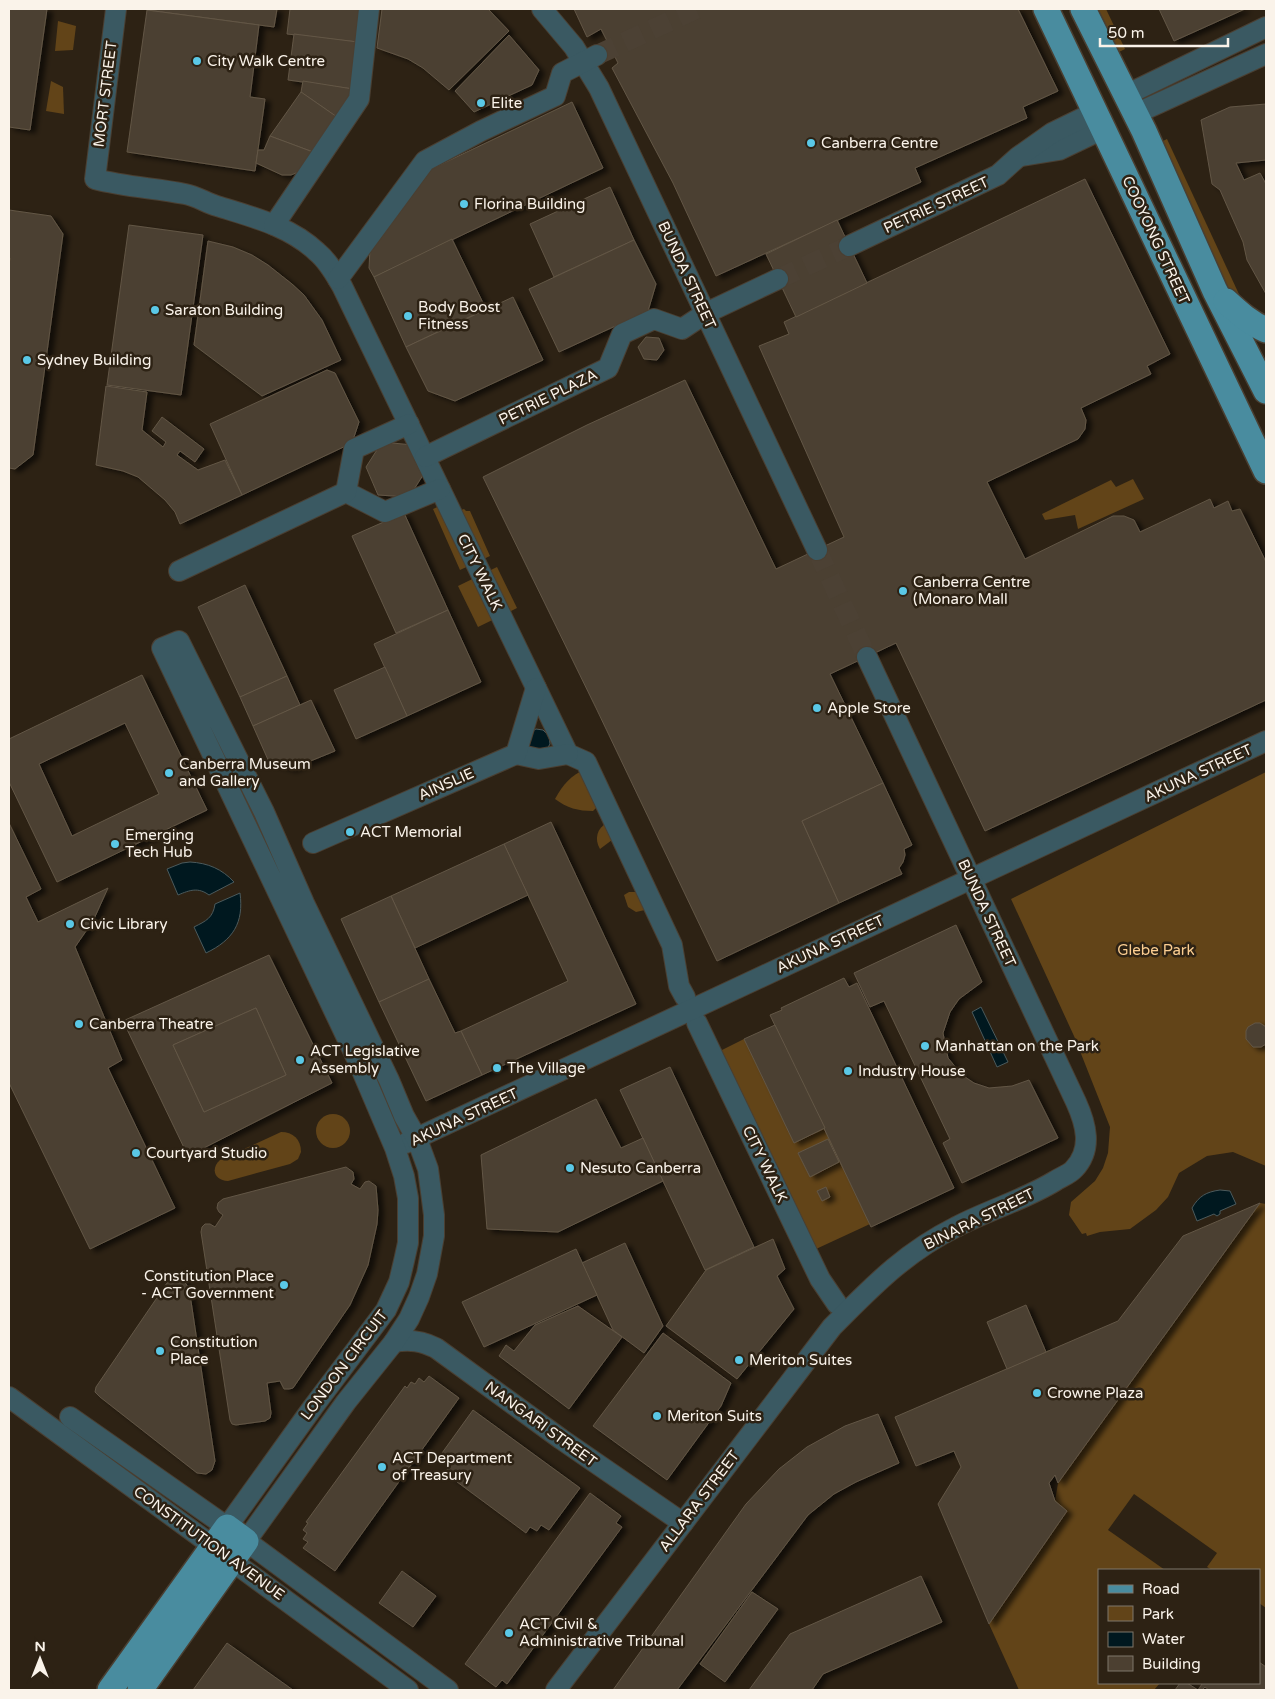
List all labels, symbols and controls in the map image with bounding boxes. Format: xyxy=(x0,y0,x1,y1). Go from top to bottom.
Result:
scale bar xyxy=(1100,15,1228,47)
text: 50 m xyxy=(1108,24,1145,42)
street label: MORT STREET xyxy=(90,40,120,148)
place label: City Walk Centre xyxy=(207,52,325,70)
marker: City Walk Centre xyxy=(191,55,203,67)
place label: Elite xyxy=(491,94,522,112)
marker: Elite xyxy=(475,97,487,109)
place label: Canberra Centre xyxy=(821,134,938,152)
marker: Canberra Centre xyxy=(805,137,817,149)
street label: PETRIE STREET xyxy=(881,173,991,237)
street label: COOYONG STREET xyxy=(1118,173,1194,307)
place label: Florina Building xyxy=(474,195,586,213)
marker: Florina Building xyxy=(458,198,470,210)
street label: BUNDA STREET xyxy=(654,218,720,332)
place label: Body Boost Fitness xyxy=(418,298,501,333)
place label: Saraton Building xyxy=(165,301,283,319)
marker: Saraton Building xyxy=(149,304,161,316)
marker: Body Boost Fitness xyxy=(402,310,414,322)
place label: Sydney Building xyxy=(37,351,151,369)
marker: Sydney Building xyxy=(21,354,33,366)
street label: PETRIE PLAZA xyxy=(496,365,600,429)
street label: CITY WALK xyxy=(454,531,506,613)
place label: Canberra Centre (Monaro Mall xyxy=(913,573,1030,608)
marker: Canberra Centre (Monaro Mall xyxy=(897,585,909,597)
place label: Apple Store xyxy=(827,699,911,717)
marker: Apple Store xyxy=(811,702,823,714)
street label: AKUNA STREET xyxy=(1141,740,1255,806)
place label: Canberra Museum and Gallery xyxy=(179,755,311,790)
street label: AINSLIE xyxy=(415,764,477,804)
marker: Canberra Museum and Gallery xyxy=(163,767,175,779)
place label: ACT Memorial xyxy=(360,823,462,841)
place label: Emerging Tech Hub xyxy=(125,826,194,861)
marker: ACT Memorial xyxy=(344,826,356,838)
marker: Emerging Tech Hub xyxy=(109,838,121,850)
street label: BUNDA STREET xyxy=(954,856,1020,970)
street label: AKUNA STREET xyxy=(773,911,887,977)
place label: Civic Library xyxy=(80,915,168,933)
marker: Civic Library xyxy=(64,918,76,930)
park label: Glebe Park xyxy=(1117,941,1195,959)
place label: Canberra Theatre xyxy=(89,1015,213,1033)
marker: Canberra Theatre xyxy=(73,1018,85,1030)
place label: Manhattan on the Park xyxy=(935,1037,1099,1055)
marker: Manhattan on the Park xyxy=(919,1040,931,1052)
place label: ACT Legislative Assembly xyxy=(310,1042,420,1077)
marker: ACT Legislative Assembly xyxy=(294,1054,306,1066)
place label: The Village xyxy=(507,1059,585,1077)
marker: The Village xyxy=(491,1062,503,1074)
place label: Industry House xyxy=(858,1062,966,1080)
marker: Industry House xyxy=(842,1065,854,1077)
street label: AKUNA STREET xyxy=(407,1084,521,1150)
street label: CITY WALK xyxy=(739,1123,791,1205)
place label: Courtyard Studio xyxy=(146,1144,267,1162)
marker: Courtyard Studio xyxy=(130,1147,142,1159)
place label: Nesuto Canberra xyxy=(580,1159,701,1177)
marker: Nesuto Canberra xyxy=(564,1162,576,1174)
street label: BINARA STREET xyxy=(921,1185,1037,1253)
place label: Constitution Place - ACT Government xyxy=(141,1267,274,1302)
marker: Constitution Place - ACT Government xyxy=(278,1279,290,1291)
street label: LONDON CIRCUIT xyxy=(297,1307,391,1423)
place label: Constitution Place xyxy=(170,1333,258,1368)
marker: Constitution Place xyxy=(154,1345,166,1357)
place label: Meriton Suites xyxy=(749,1351,852,1369)
marker: Meriton Suites xyxy=(733,1354,745,1366)
street label: NANGARI STREET xyxy=(482,1377,600,1471)
place label: Crowne Plaza xyxy=(1047,1384,1143,1402)
marker: Crowne Plaza xyxy=(1031,1387,1043,1399)
place label: Meriton Suits xyxy=(667,1407,762,1425)
marker: Meriton Suits xyxy=(651,1410,663,1422)
street label: ALLARA STREET xyxy=(655,1447,743,1555)
place label: ACT Department of Treasury xyxy=(392,1449,512,1484)
marker: ACT Department of Treasury xyxy=(376,1461,388,1473)
street label: CONSTITUTION AVENUE xyxy=(130,1482,288,1604)
legend xyxy=(1098,1569,1260,1684)
text: Road xyxy=(1142,1580,1180,1598)
text: Park xyxy=(1142,1605,1174,1623)
place label: ACT Civil & Administrative Tribunal xyxy=(519,1615,684,1650)
marker: ACT Civil & Administrative Tribunal xyxy=(503,1627,515,1639)
text: Water xyxy=(1142,1630,1185,1648)
north arrow xyxy=(15,1634,65,1684)
text: N xyxy=(34,1638,46,1655)
text: Building xyxy=(1142,1655,1201,1673)

